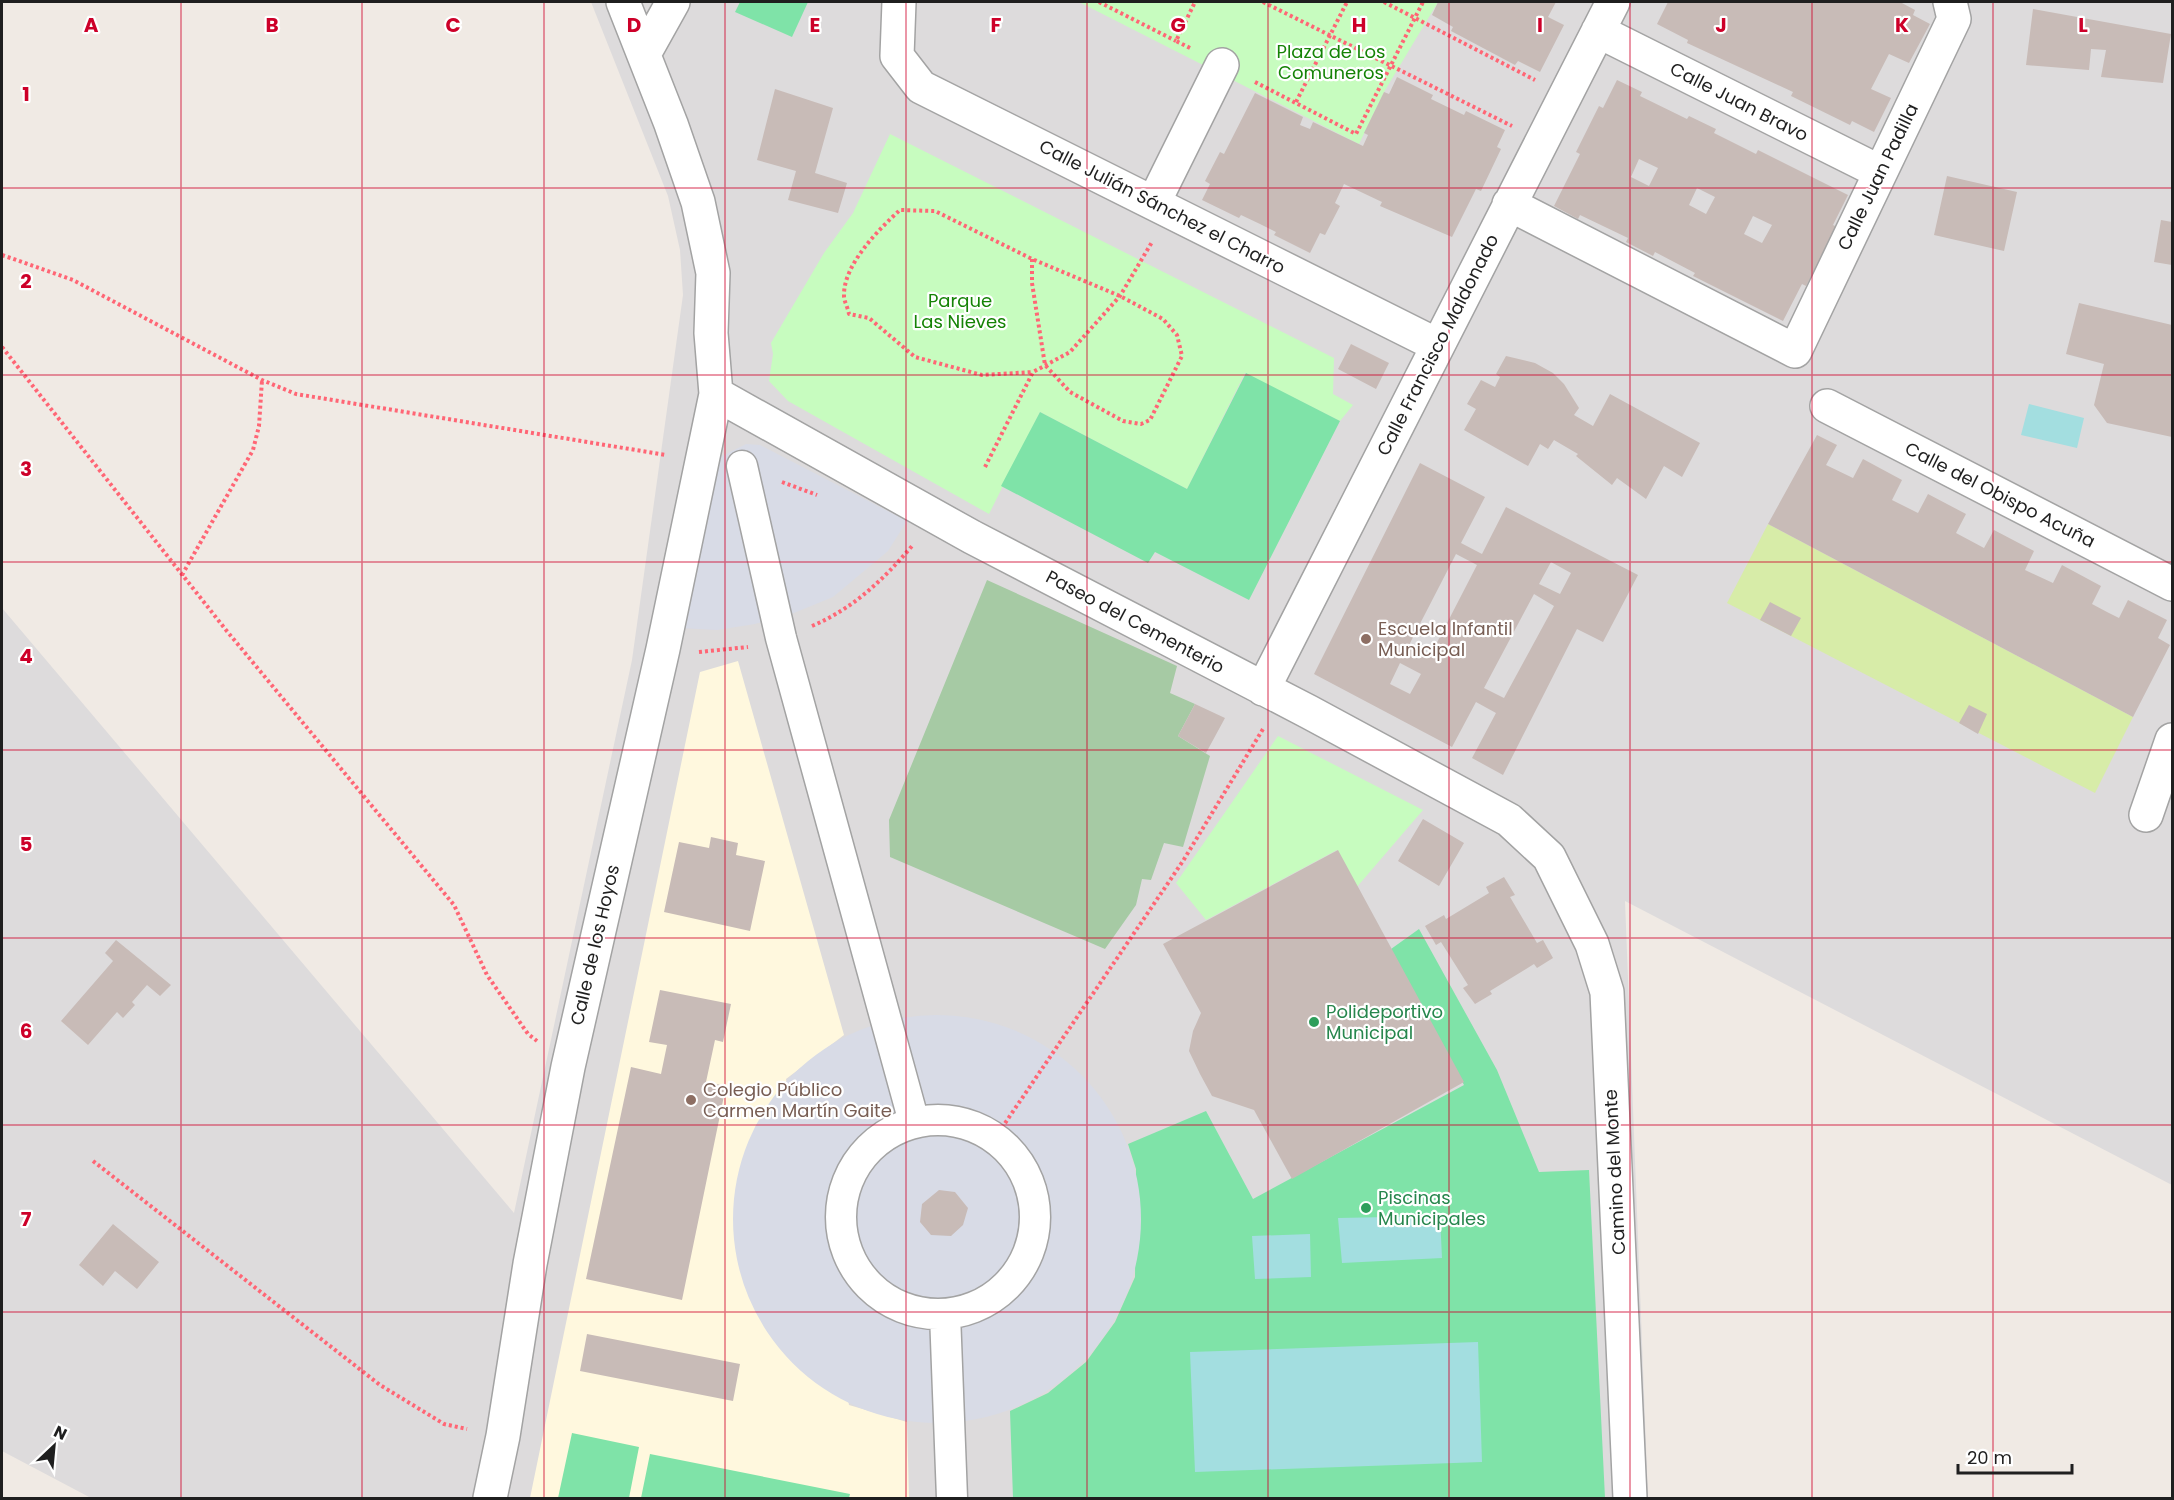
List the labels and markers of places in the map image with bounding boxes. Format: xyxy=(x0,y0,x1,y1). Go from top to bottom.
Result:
place label: Escuela Infantil Municipal xyxy=(1378,616,1513,662)
marker: Escuela Infantil Municipal xyxy=(1359,632,1373,646)
place label: Polideportivo Municipal xyxy=(1326,999,1443,1045)
marker: Polideportivo Municipal xyxy=(1307,1015,1321,1029)
place label: Colegio Público Carmen Martín Gaite xyxy=(703,1077,892,1123)
marker: Colegio Público Carmen Martín Gaite xyxy=(684,1093,698,1107)
place label: Piscinas Municipales xyxy=(1378,1185,1486,1231)
marker: Piscinas Municipales xyxy=(1359,1201,1373,1215)

